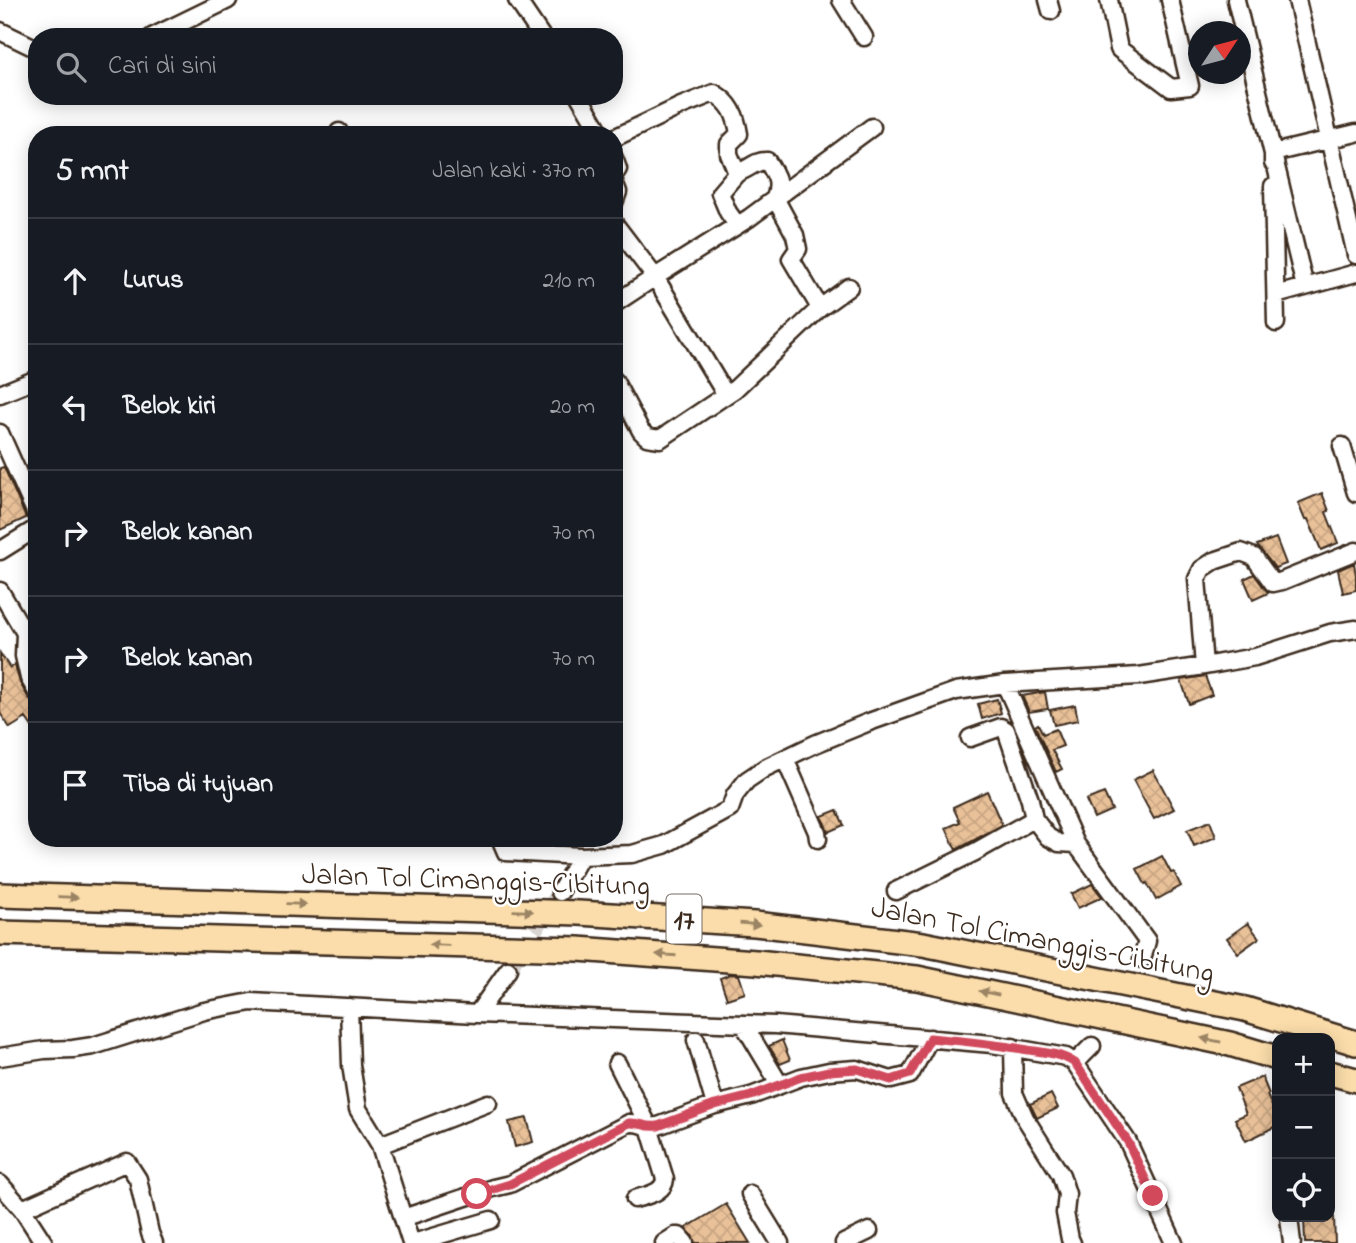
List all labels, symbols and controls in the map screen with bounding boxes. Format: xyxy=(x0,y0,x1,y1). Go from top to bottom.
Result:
north arrow xyxy=(1188,21,1251,84)
search box xyxy=(28,28,623,105)
icon: search xyxy=(52,48,90,86)
text: Cari di sini xyxy=(108,48,217,86)
text: 5 mnt xyxy=(56,150,129,194)
text: Jalan kaki · 370 m xyxy=(432,155,595,188)
icon: ahead xyxy=(56,262,94,300)
text: Lurus xyxy=(123,262,184,300)
text: 210 m xyxy=(543,265,595,298)
icon: left xyxy=(56,388,94,426)
text: Belok kiri xyxy=(123,388,216,426)
text: 20 m xyxy=(550,391,595,424)
icon: right xyxy=(56,514,94,552)
text: Belok kanan xyxy=(123,514,252,552)
text: 70 m xyxy=(552,517,595,550)
icon: right xyxy=(56,640,94,678)
text: Belok kanan xyxy=(123,640,252,678)
text: 70 m xyxy=(552,643,595,676)
icon: arrive xyxy=(56,766,94,804)
text: Tiba di tujuan xyxy=(123,766,273,804)
street label: Jalan Tol Cimanggis–Cibitung xyxy=(301,854,651,910)
street label: Jalan Tol Cimanggis–Cibitung xyxy=(867,887,1218,997)
one-way arrow xyxy=(57,892,79,903)
road number: 17 xyxy=(666,894,702,944)
one-way arrow xyxy=(285,898,307,910)
one-way arrow xyxy=(512,905,534,917)
one-way arrow xyxy=(739,919,761,930)
one-way arrow xyxy=(427,939,449,951)
one-way arrow xyxy=(655,949,677,960)
one-way arrow xyxy=(978,987,1000,998)
map controls xyxy=(1272,1033,1335,1222)
button: + xyxy=(1272,1033,1335,1096)
one-way arrow xyxy=(1200,1034,1222,1045)
button: − xyxy=(1272,1096,1335,1159)
button: locate xyxy=(1272,1159,1335,1222)
route start xyxy=(461,1178,492,1209)
route end xyxy=(1137,1180,1168,1211)

